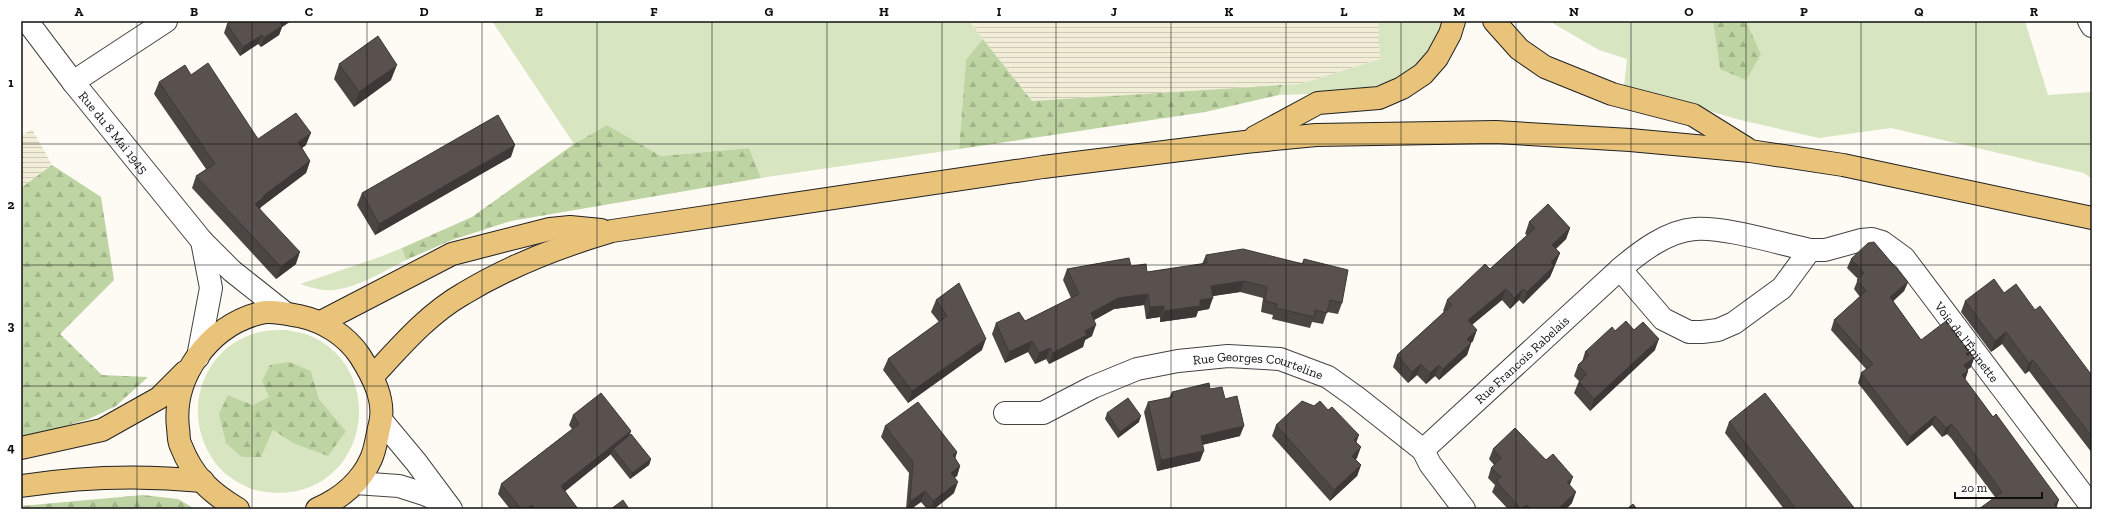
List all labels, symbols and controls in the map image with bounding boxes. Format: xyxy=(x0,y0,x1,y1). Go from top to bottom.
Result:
text: A xyxy=(75,4,84,19)
text: B xyxy=(190,4,198,19)
text: C xyxy=(305,4,313,19)
text: D xyxy=(419,4,429,19)
text: E xyxy=(535,4,543,19)
text: F xyxy=(650,4,658,19)
text: G xyxy=(765,4,774,19)
text: H xyxy=(879,4,889,19)
text: I xyxy=(997,4,1002,19)
text: J xyxy=(1111,4,1117,19)
text: K xyxy=(1225,4,1234,19)
text: L xyxy=(1340,4,1348,19)
text: M xyxy=(1453,4,1465,19)
text: N xyxy=(1569,4,1579,19)
text: O xyxy=(1684,4,1694,19)
text: P xyxy=(1800,4,1808,19)
text: Q xyxy=(1914,4,1924,19)
text: R xyxy=(2030,4,2039,19)
text: 1 xyxy=(8,75,14,90)
street label: Rue du 8 Mai 1945 xyxy=(75,88,151,177)
text: 2 xyxy=(8,197,15,212)
street label: Voie de l'Épinette xyxy=(1931,298,2002,385)
street label: Rue Francois Rabelais xyxy=(1472,313,1572,407)
text: 3 xyxy=(8,318,15,333)
street label: Rue Georges Courteline xyxy=(1192,349,1325,382)
text: 4 xyxy=(7,440,15,455)
scale bar xyxy=(1955,474,2042,500)
text: 20 m xyxy=(1961,481,1988,495)

